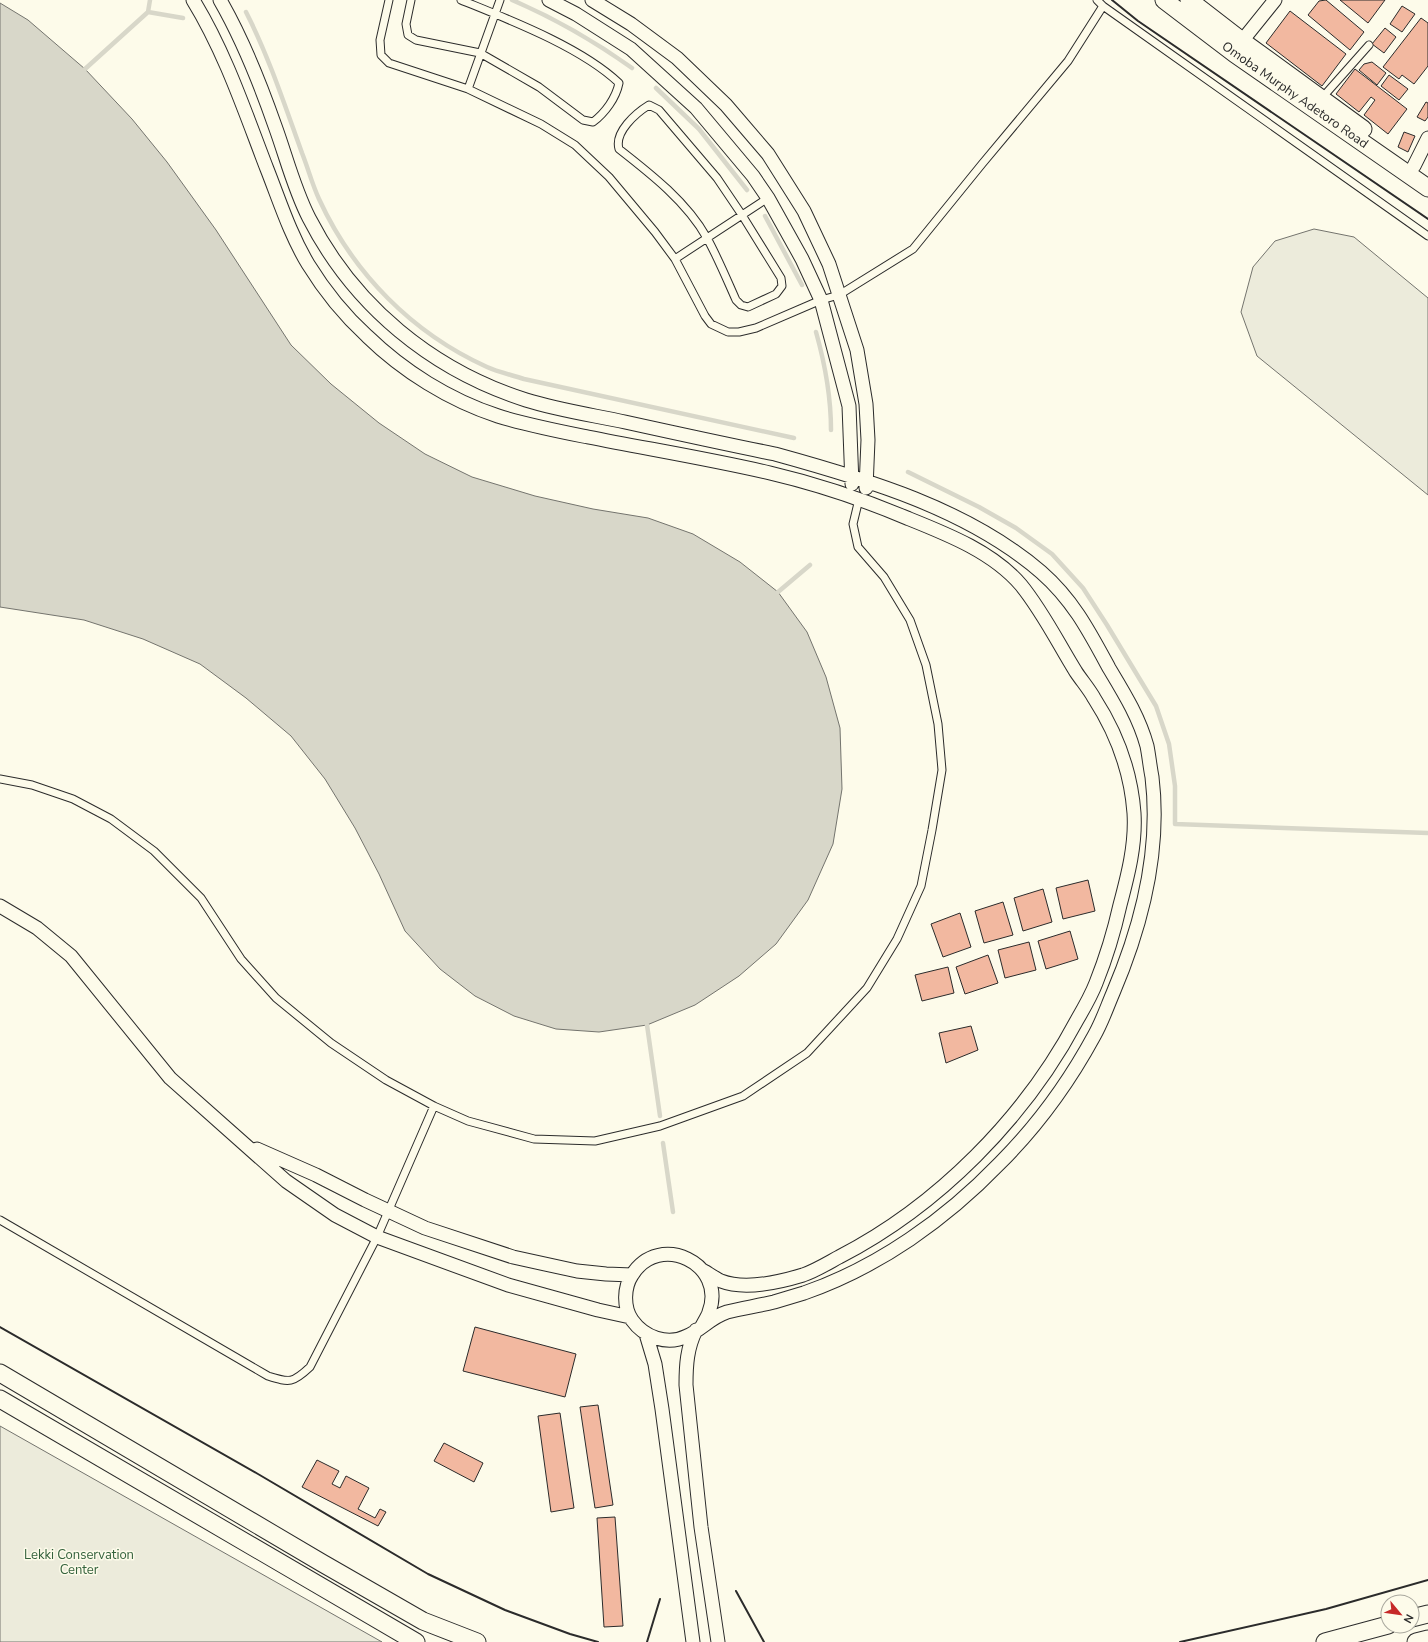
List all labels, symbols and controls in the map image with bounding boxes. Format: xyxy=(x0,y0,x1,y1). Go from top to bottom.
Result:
street label: Omoba Murphy Adetoro Road xyxy=(1218,37,1372,153)
park label: Lekki Conservation Center xyxy=(24,1546,134,1579)
north arrow xyxy=(1380,1594,1420,1634)
text: N xyxy=(1400,1611,1417,1626)

